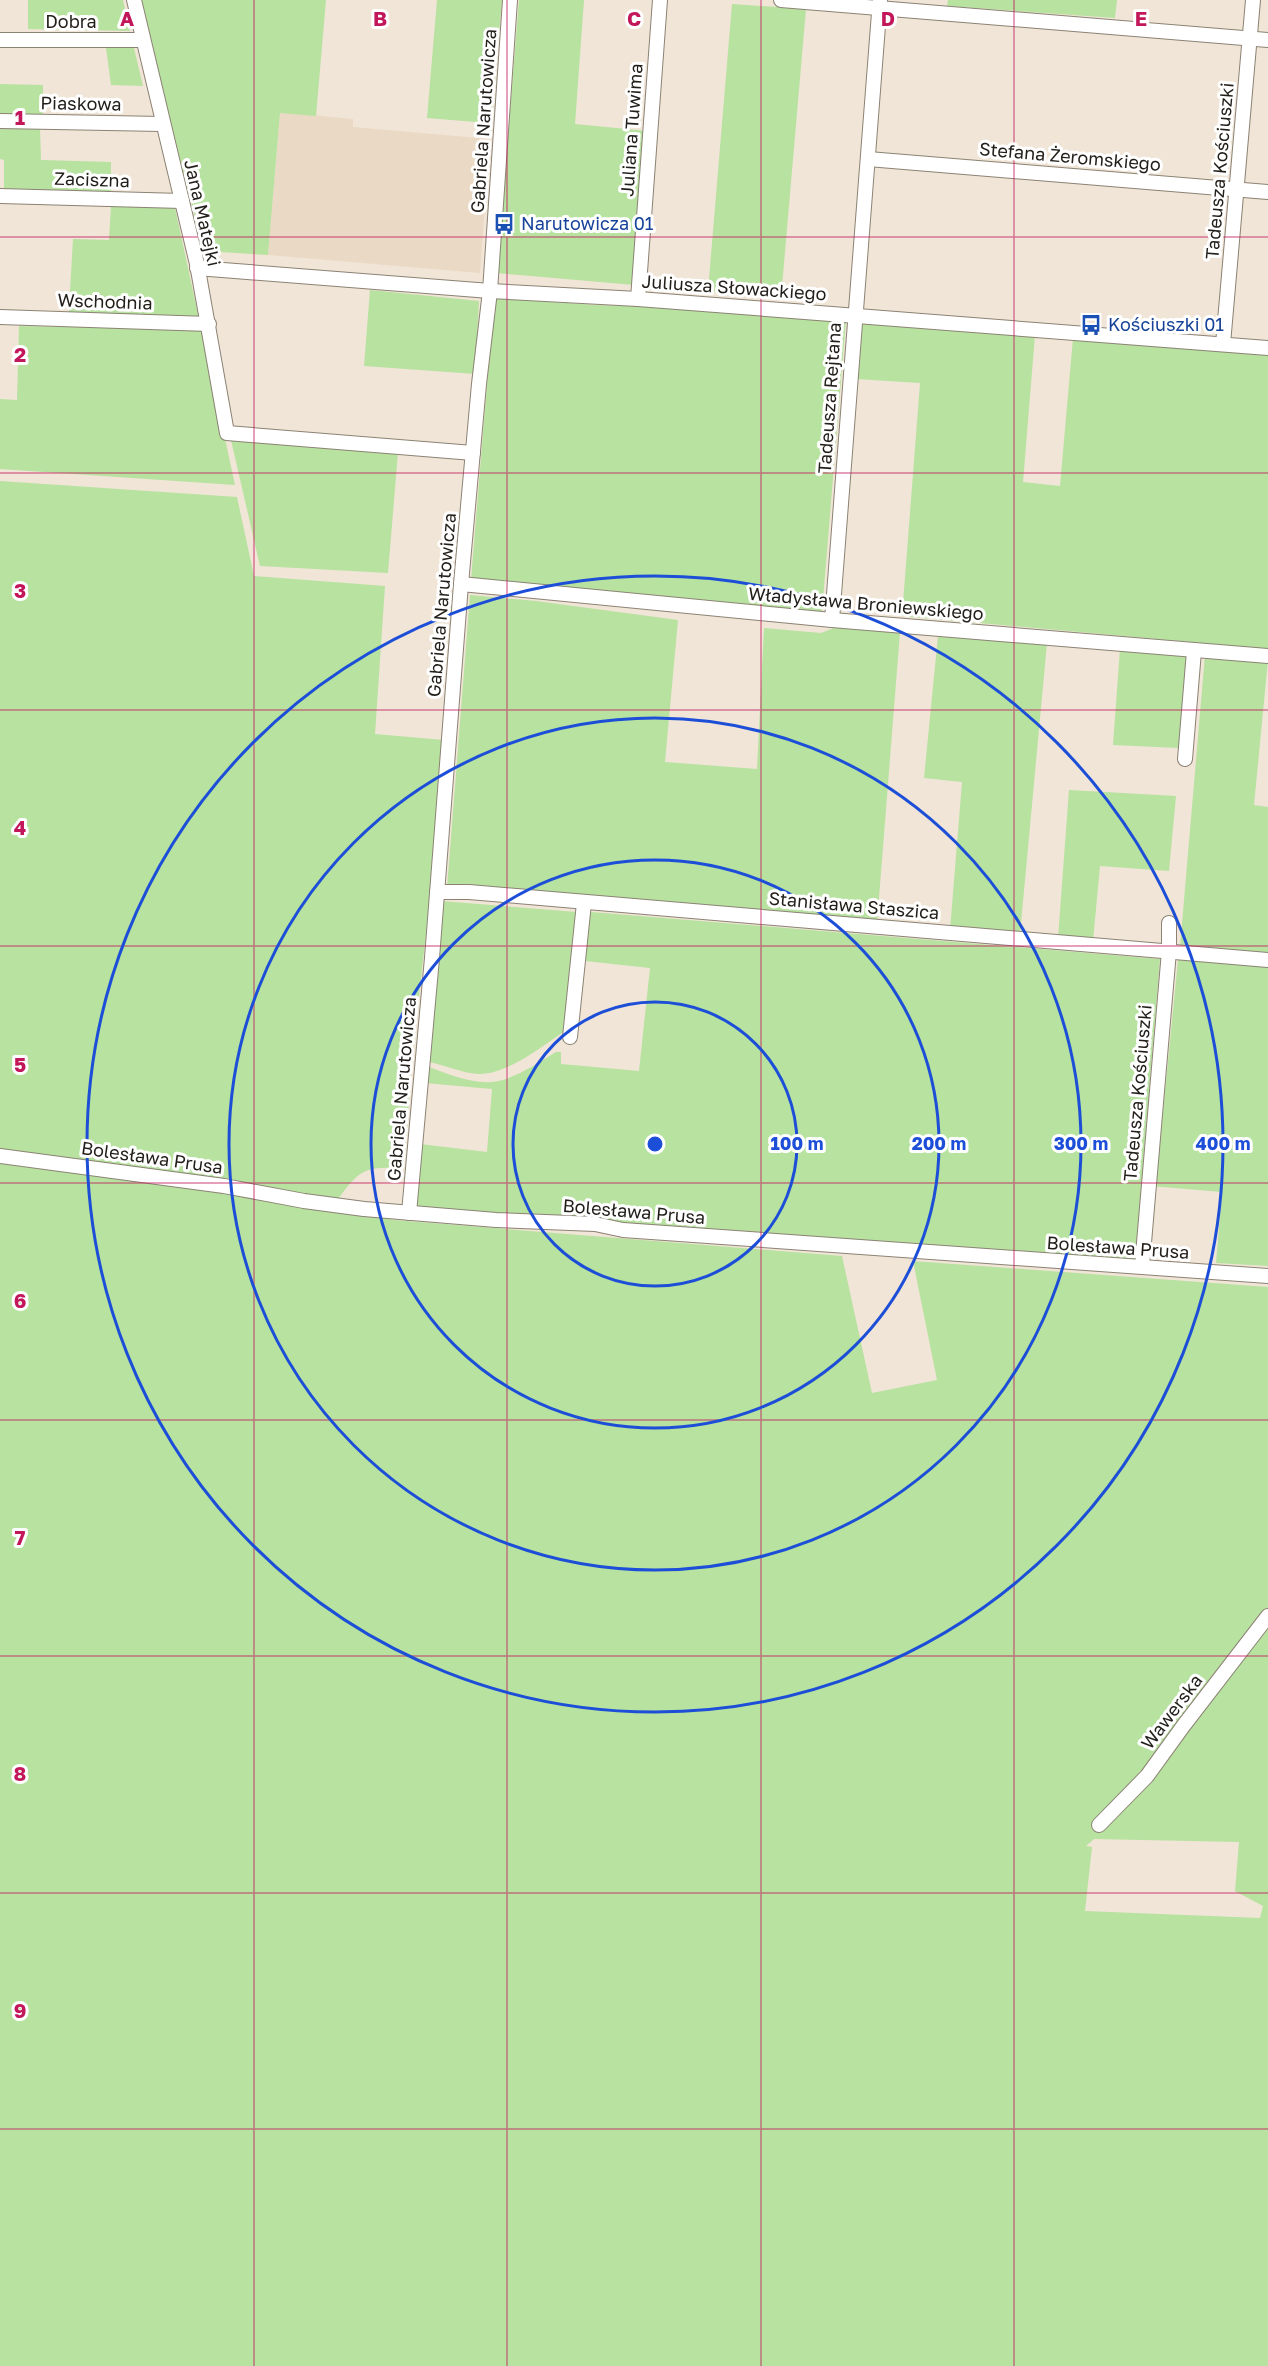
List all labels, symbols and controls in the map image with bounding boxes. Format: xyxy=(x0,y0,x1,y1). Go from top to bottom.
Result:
text: A xyxy=(120,6,134,30)
text: B xyxy=(373,6,387,30)
text: C xyxy=(627,6,641,30)
text: D xyxy=(881,6,895,30)
text: E xyxy=(1135,6,1147,30)
street label: Dobra xyxy=(45,10,97,32)
street label: Gabriela Narutowicza xyxy=(466,28,500,214)
street label: Juliana Tuwima xyxy=(615,63,647,197)
street label: Tadeusza Kościuszki xyxy=(1200,82,1238,260)
street label: Piaskowa xyxy=(40,91,122,115)
text: 1 xyxy=(15,105,25,129)
street label: Stefana Żeromskiego xyxy=(978,137,1162,175)
street label: Jana Matejki xyxy=(180,157,226,268)
street label: Zaciszna xyxy=(54,167,130,191)
bus stop icon: Narutowicza 01 xyxy=(492,212,516,236)
place label: Narutowicza 01 xyxy=(521,212,654,234)
street label: Juliusza Słowackiego xyxy=(641,270,827,304)
street label: Wschodnia xyxy=(57,288,153,314)
bus stop icon: Kościuszki 01 xyxy=(1079,313,1103,337)
place label: Kościuszki 01 xyxy=(1108,313,1224,335)
street label: Tadeusza Rejtana xyxy=(813,322,845,474)
text: 2 xyxy=(14,342,26,366)
street label: Gabriela Narutowicza xyxy=(422,512,460,698)
text: 3 xyxy=(14,578,26,602)
street label: Władysława Broniewskiego xyxy=(747,582,985,624)
text: 4 xyxy=(14,815,26,839)
street label: Stanisława Staszica xyxy=(768,887,940,923)
street label: Gabriela Narutowicza xyxy=(382,996,420,1182)
street label: Tadeusza Kościuszki xyxy=(1118,1004,1156,1182)
text: 5 xyxy=(14,1052,26,1076)
text: 100 m xyxy=(771,1132,823,1154)
text: 200 m xyxy=(912,1132,966,1154)
text: 300 m xyxy=(1054,1132,1108,1154)
text: 400 m xyxy=(1196,1132,1250,1154)
centre of rings xyxy=(645,1134,665,1154)
street label: Bolesława Prusa xyxy=(80,1136,224,1178)
street label: Bolesława Prusa xyxy=(562,1194,706,1228)
street label: Bolesława Prusa xyxy=(1046,1231,1190,1263)
text: 6 xyxy=(14,1288,26,1312)
text: 7 xyxy=(15,1525,26,1549)
street label: Wawerska xyxy=(1136,1670,1207,1753)
text: 8 xyxy=(14,1761,26,1785)
text: 9 xyxy=(14,1998,26,2022)

